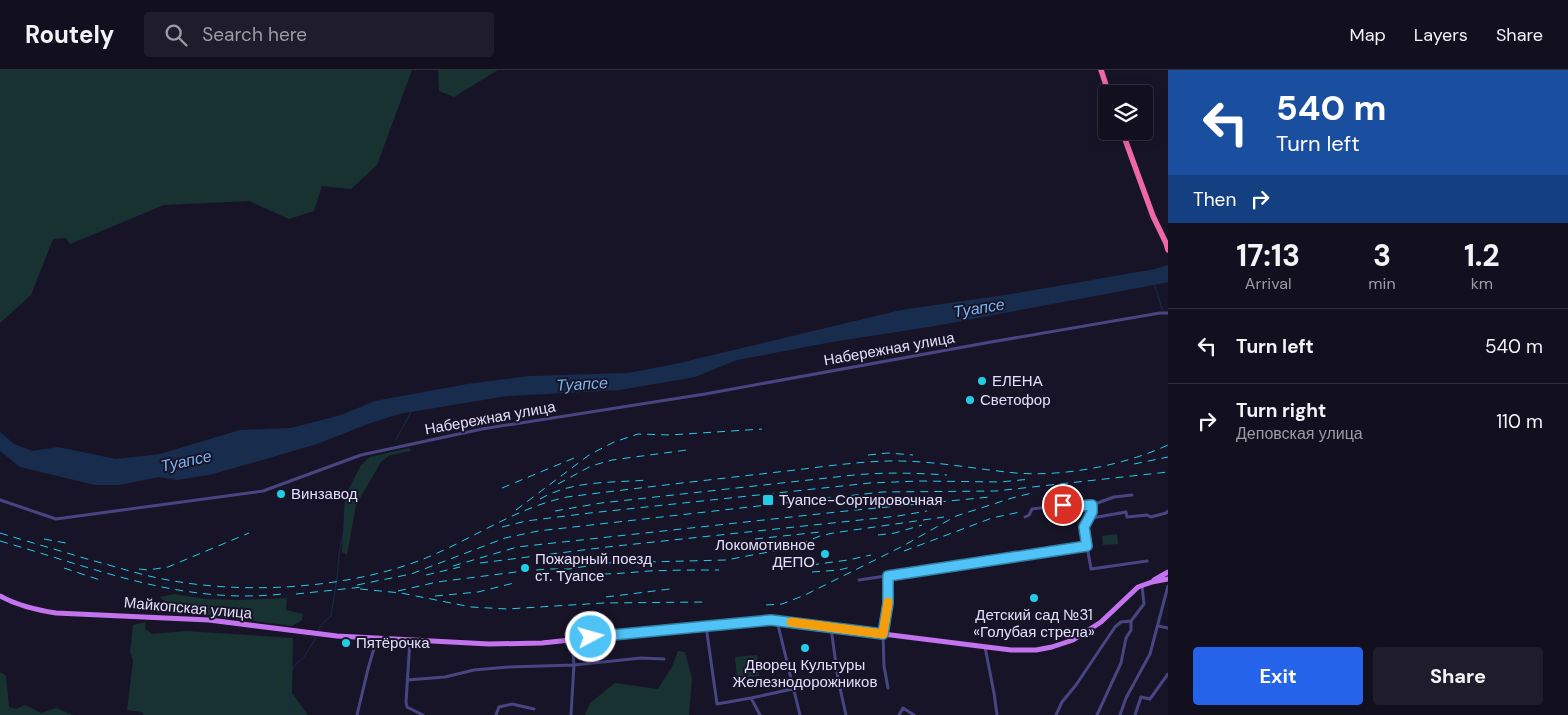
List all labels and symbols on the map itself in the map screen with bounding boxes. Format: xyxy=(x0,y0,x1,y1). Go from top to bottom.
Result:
water label: Туапсе xyxy=(952,294,1006,322)
street label: Набережная улица xyxy=(822,328,957,370)
place label: ЕЛЕНА xyxy=(992,371,1043,391)
water label: Туапсе xyxy=(556,372,608,396)
marker: ЕЛЕНА xyxy=(976,375,988,387)
place label: Светофор xyxy=(980,390,1051,410)
marker: Светофор xyxy=(964,394,976,406)
street label: Набережная улица xyxy=(423,397,558,439)
water label: Туапсе xyxy=(159,445,214,477)
place label: Винзавод xyxy=(291,484,358,504)
pin xyxy=(1042,484,1084,526)
marker: Винзавод xyxy=(275,488,287,500)
place label: Туапсе-Сортировочная xyxy=(779,490,943,510)
marker: Туапсе-Сортировочная xyxy=(761,493,775,507)
place label: Локомотивное ДЕПО xyxy=(715,535,815,572)
marker: Локомотивное ДЕПО xyxy=(819,548,831,560)
place label: Пожарный поезд ст. Туапсе xyxy=(535,549,652,586)
marker: Пожарный поезд ст. Туапсе xyxy=(519,562,531,574)
street label: Майкопская улица xyxy=(123,592,254,624)
marker: Детский сад №31 «Голубая стрела» xyxy=(1028,592,1040,604)
place label: Детский сад №31 «Голубая стрела» xyxy=(973,605,1095,642)
position arrow xyxy=(564,610,616,662)
place label: Пятёрочка xyxy=(356,633,430,653)
marker: Пятёрочка xyxy=(340,637,352,649)
marker: Дворец Культуры Железнодорожников xyxy=(799,642,811,654)
place label: Дворец Культуры Железнодорожников xyxy=(733,655,877,692)

